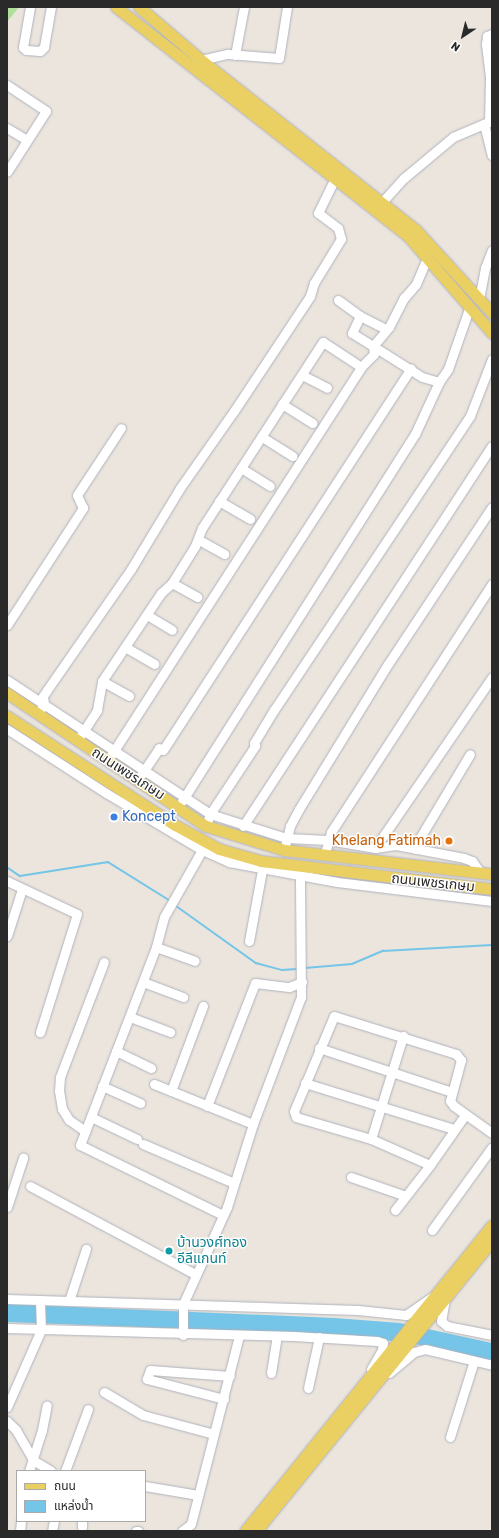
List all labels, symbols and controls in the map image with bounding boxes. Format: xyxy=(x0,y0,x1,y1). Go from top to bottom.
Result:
north arrow xyxy=(443,16,483,56)
text: N xyxy=(449,39,463,54)
street label: ถนนเพชรเกษม xyxy=(88,744,168,804)
place label: Koncept xyxy=(122,809,176,825)
marker: Koncept xyxy=(109,812,119,822)
place label: Khelang Fatimah xyxy=(332,833,441,849)
marker: Khelang Fatimah xyxy=(444,836,454,846)
street label: ถนนเพชรเกษม xyxy=(390,870,476,896)
place label: บ้านวงศ์ทอง อีลีแกนท์ xyxy=(177,1235,247,1268)
marker: บ้านวงศ์ทอง อีลีแกนท์ xyxy=(164,1246,174,1256)
legend xyxy=(16,1470,146,1522)
text: ถนน xyxy=(54,1479,76,1493)
text: แหล่งน้ำ xyxy=(54,1499,93,1513)

